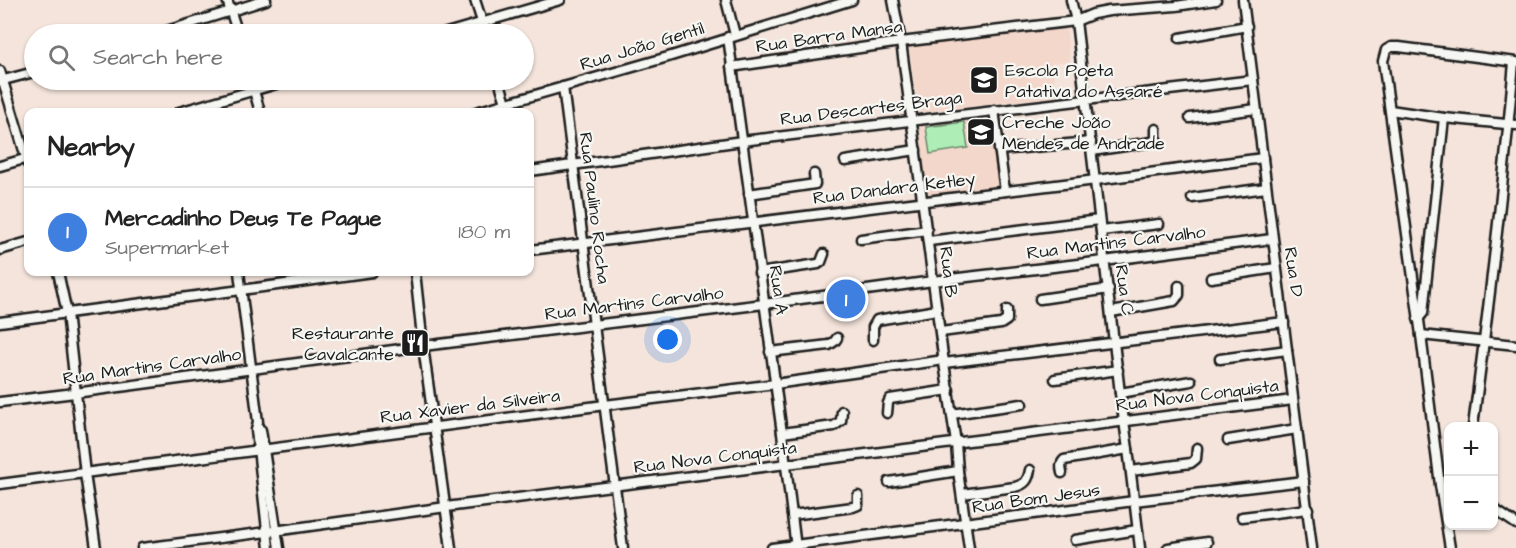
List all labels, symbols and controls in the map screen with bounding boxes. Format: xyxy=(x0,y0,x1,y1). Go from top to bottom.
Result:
street label: Rua Barra Mansa xyxy=(754,14,904,59)
street label: Rua João Gentil xyxy=(577,16,707,77)
search box xyxy=(24,24,534,90)
icon: search xyxy=(45,41,78,74)
text: Search here xyxy=(93,42,223,73)
place label: Escola Poeta Patativa do Assaré xyxy=(1005,58,1163,104)
school or university icon: Escola Poeta Patativa do Assaré xyxy=(968,64,1000,96)
street label: Rua Descartes Braga xyxy=(779,85,963,133)
place label: Creche João Mendes de Andrade xyxy=(1002,110,1165,156)
school or university icon: Creche João Mendes de Andrade xyxy=(965,116,997,148)
text: Nearby xyxy=(48,129,135,165)
street label: Rua Paulino Rocha xyxy=(573,131,616,285)
street label: Rua Dandara Ketley xyxy=(812,166,977,212)
text: Mercadinho Deus Te Pague xyxy=(105,203,381,234)
text: 1 xyxy=(66,218,69,246)
text: 180 m xyxy=(458,218,510,246)
street label: Rua Martins Carvalho xyxy=(1025,219,1207,266)
text: Supermarket xyxy=(105,234,229,262)
street label: Rua B xyxy=(933,245,964,299)
street label: Rua D xyxy=(1278,246,1309,299)
street label: Rua C xyxy=(1109,263,1140,317)
street label: Rua A xyxy=(763,264,794,317)
pin: 1 xyxy=(826,276,866,322)
street label: Rua Martins Carvalho xyxy=(543,280,725,327)
place label: Restaurante Cavalcante xyxy=(292,321,394,367)
your location xyxy=(653,325,682,354)
restaurant icon: Restaurante Cavalcante xyxy=(399,327,431,359)
street label: Rua Martins Carvalho xyxy=(61,342,243,391)
street label: Rua Nova Conquista xyxy=(1114,373,1280,418)
street label: Rua Xavier da Silveira xyxy=(379,383,561,430)
map controls xyxy=(1444,422,1498,530)
button: + xyxy=(1444,422,1498,476)
street label: Rua Nova Conquista xyxy=(632,435,798,480)
button: − xyxy=(1444,476,1498,530)
street label: Rua Bom Jesus xyxy=(970,477,1102,520)

